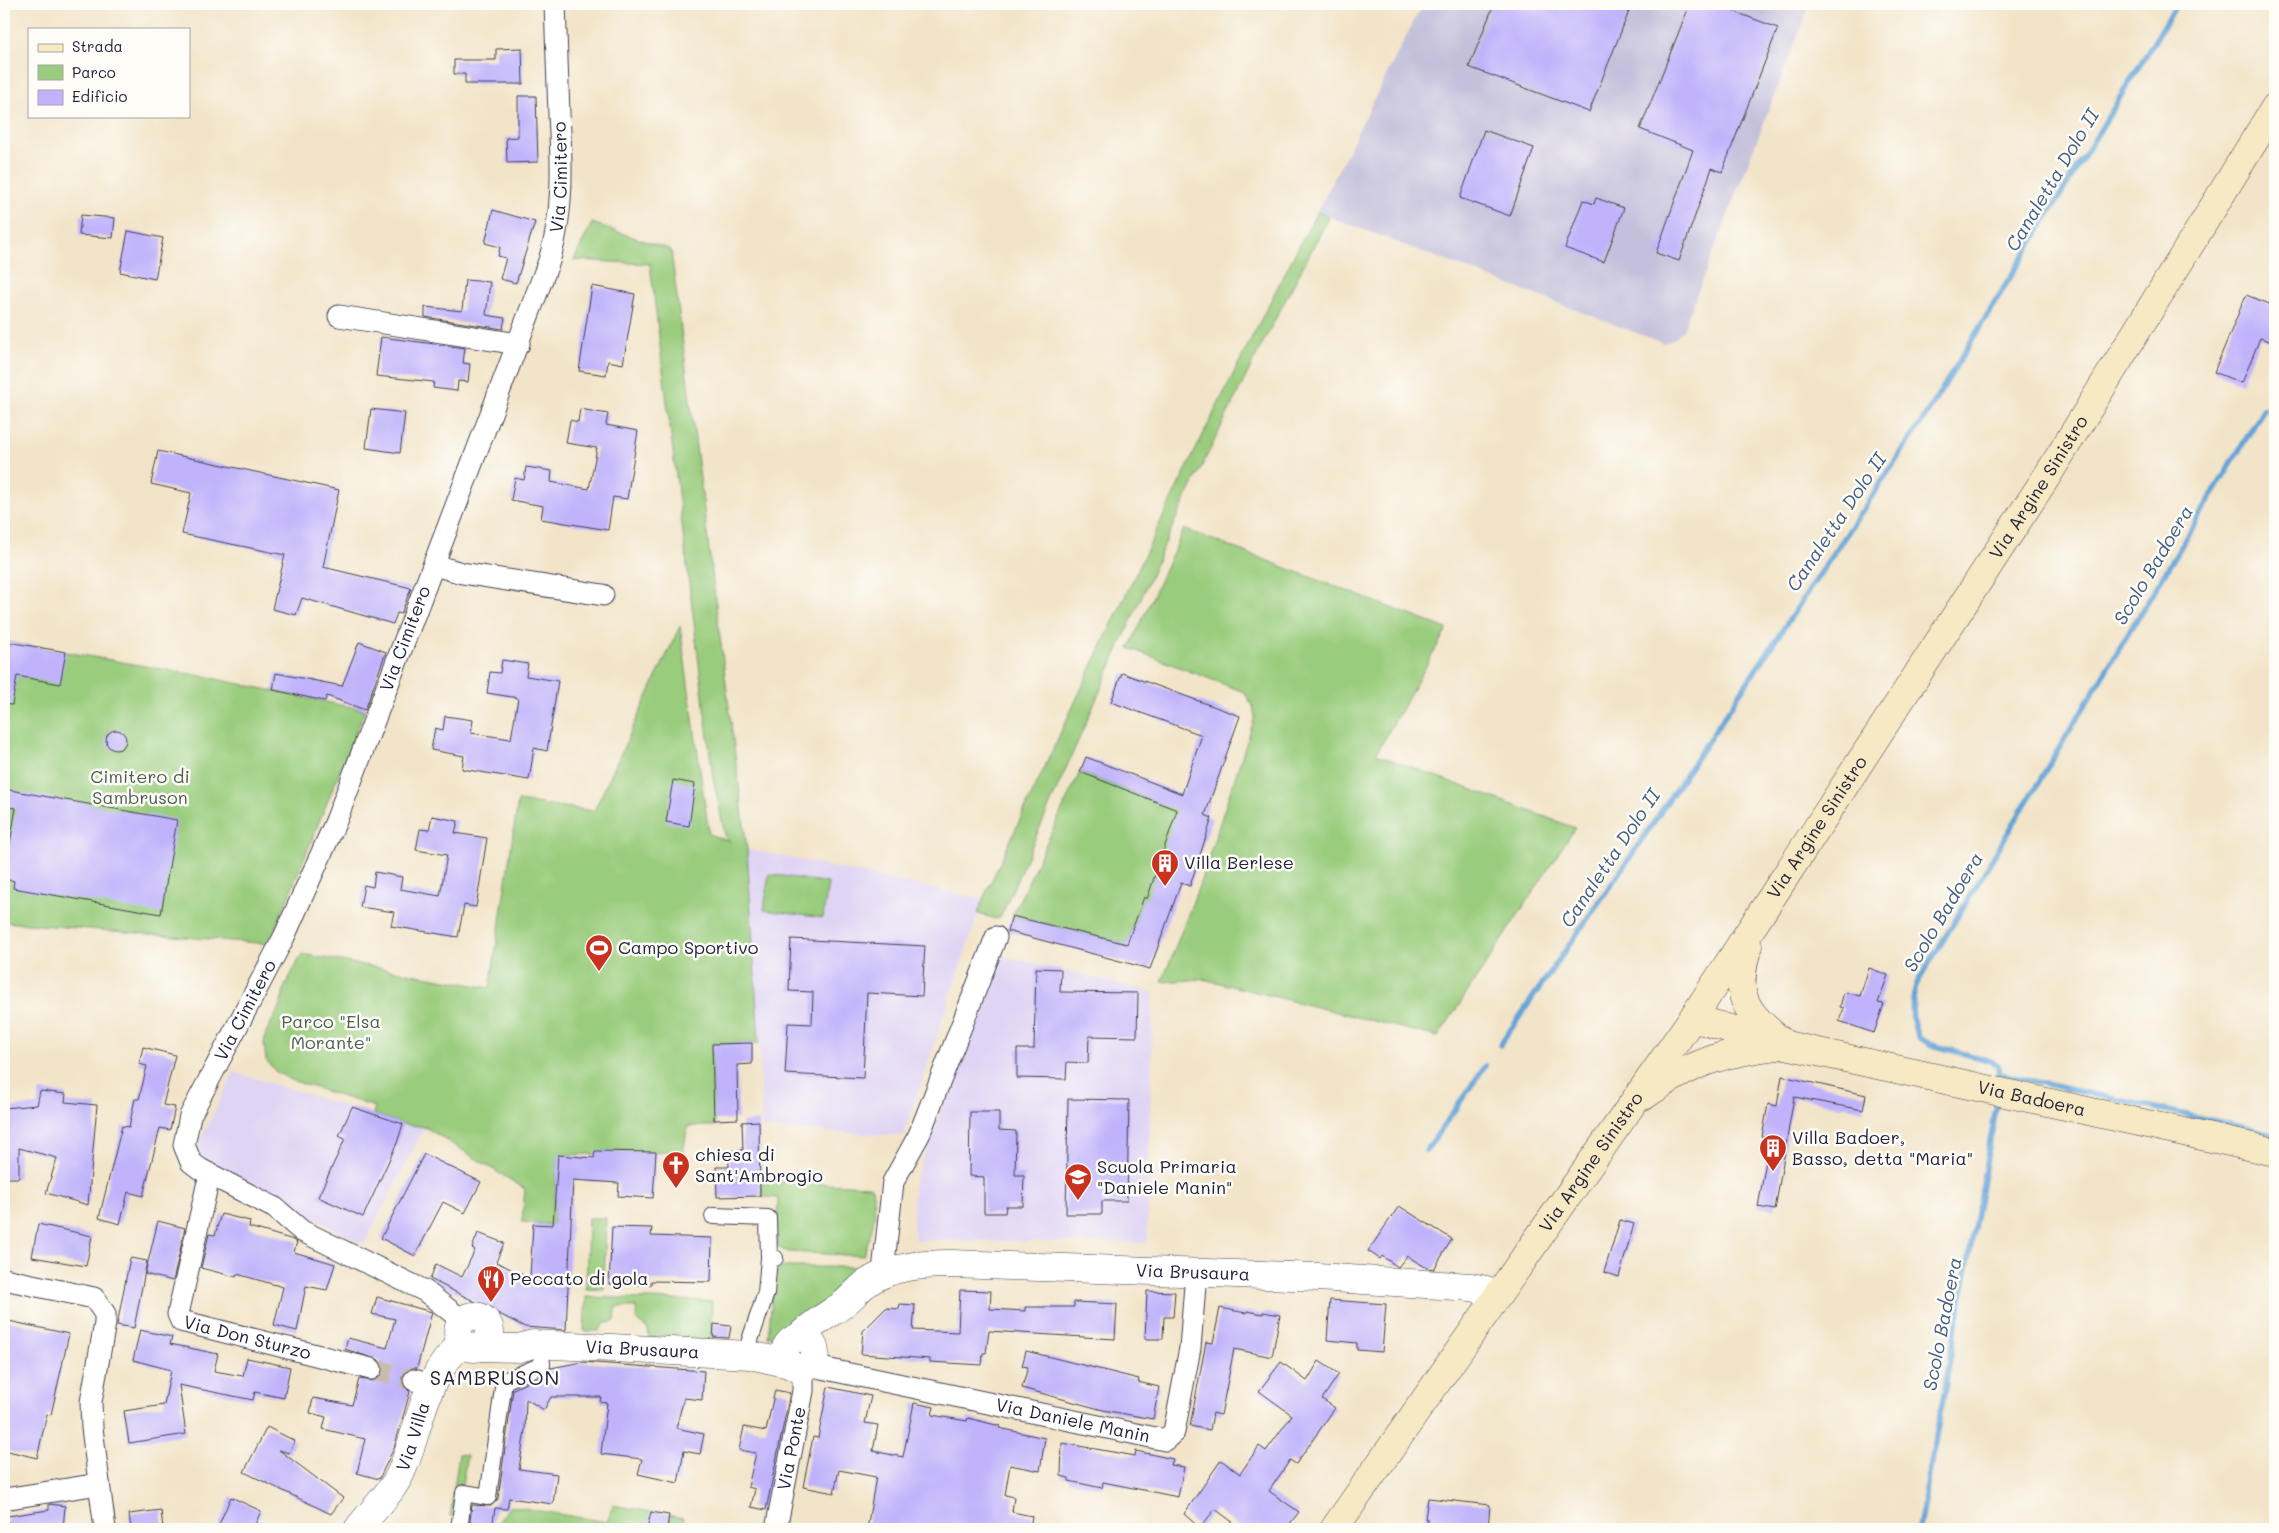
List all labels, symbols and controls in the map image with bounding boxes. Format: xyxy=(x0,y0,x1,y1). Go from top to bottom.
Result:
legend xyxy=(28,28,190,118)
text: Strada xyxy=(72,36,123,56)
text: Parco xyxy=(72,62,116,82)
text: Edificio xyxy=(72,86,128,106)
water label: Canaletta Dolo II xyxy=(1999,102,2105,256)
street label: Via Cimitero xyxy=(543,121,572,234)
street label: Via Argine Sinistro xyxy=(1983,410,2093,563)
water label: Canaletta Dolo II xyxy=(1780,446,1892,596)
water label: Scolo Badoera xyxy=(2107,500,2198,629)
street label: Via Cimitero xyxy=(373,582,435,695)
street label: Via Argine Sinistro xyxy=(1761,751,1872,903)
park label: Cimitero di Sambruson xyxy=(90,764,190,809)
water label: Canaletta Dolo II xyxy=(1554,782,1666,932)
water label: Scolo Badoera xyxy=(1897,847,1988,976)
building icon: Villa Berlese xyxy=(1150,848,1180,887)
place label: Villa Berlese xyxy=(1184,850,1294,874)
sports icon: Campo Sportivo xyxy=(584,933,614,972)
place label: Campo Sportivo xyxy=(618,935,759,959)
street label: Via Cimitero xyxy=(208,955,281,1065)
park label: Parco "Elsa Morante" xyxy=(281,1009,381,1054)
street label: Via Badoera xyxy=(1975,1074,2088,1121)
street label: Via Argine Sinistro xyxy=(1533,1087,1648,1237)
place label: Villa Badoer, Basso, detta "Maria" xyxy=(1792,1125,1973,1170)
building icon: Villa Badoer, Basso, detta "Maria" xyxy=(1758,1133,1788,1172)
place label: chiesa di Sant'Ambrogio xyxy=(695,1142,823,1187)
church icon: chiesa di Sant'Ambrogio xyxy=(661,1150,691,1189)
place label: Scuola Primaria "Daniele Manin" xyxy=(1097,1154,1237,1199)
school or university icon: Scuola Primaria "Daniele Manin" xyxy=(1063,1162,1093,1201)
water label: Scolo Badoera xyxy=(1916,1255,1967,1393)
street label: Via Brusaura xyxy=(1135,1258,1250,1286)
restaurant icon: Peccato di gola xyxy=(476,1264,506,1303)
place label: Peccato di gola xyxy=(510,1266,648,1290)
street label: Via Don Sturzo xyxy=(181,1309,314,1364)
street label: Via Brusaura xyxy=(585,1334,700,1363)
district label: SAMBRUSON xyxy=(430,1364,560,1390)
street label: Via Daniele Manin xyxy=(994,1392,1152,1448)
street label: Via Villa xyxy=(390,1399,435,1475)
street label: Via Ponte xyxy=(771,1404,811,1492)

